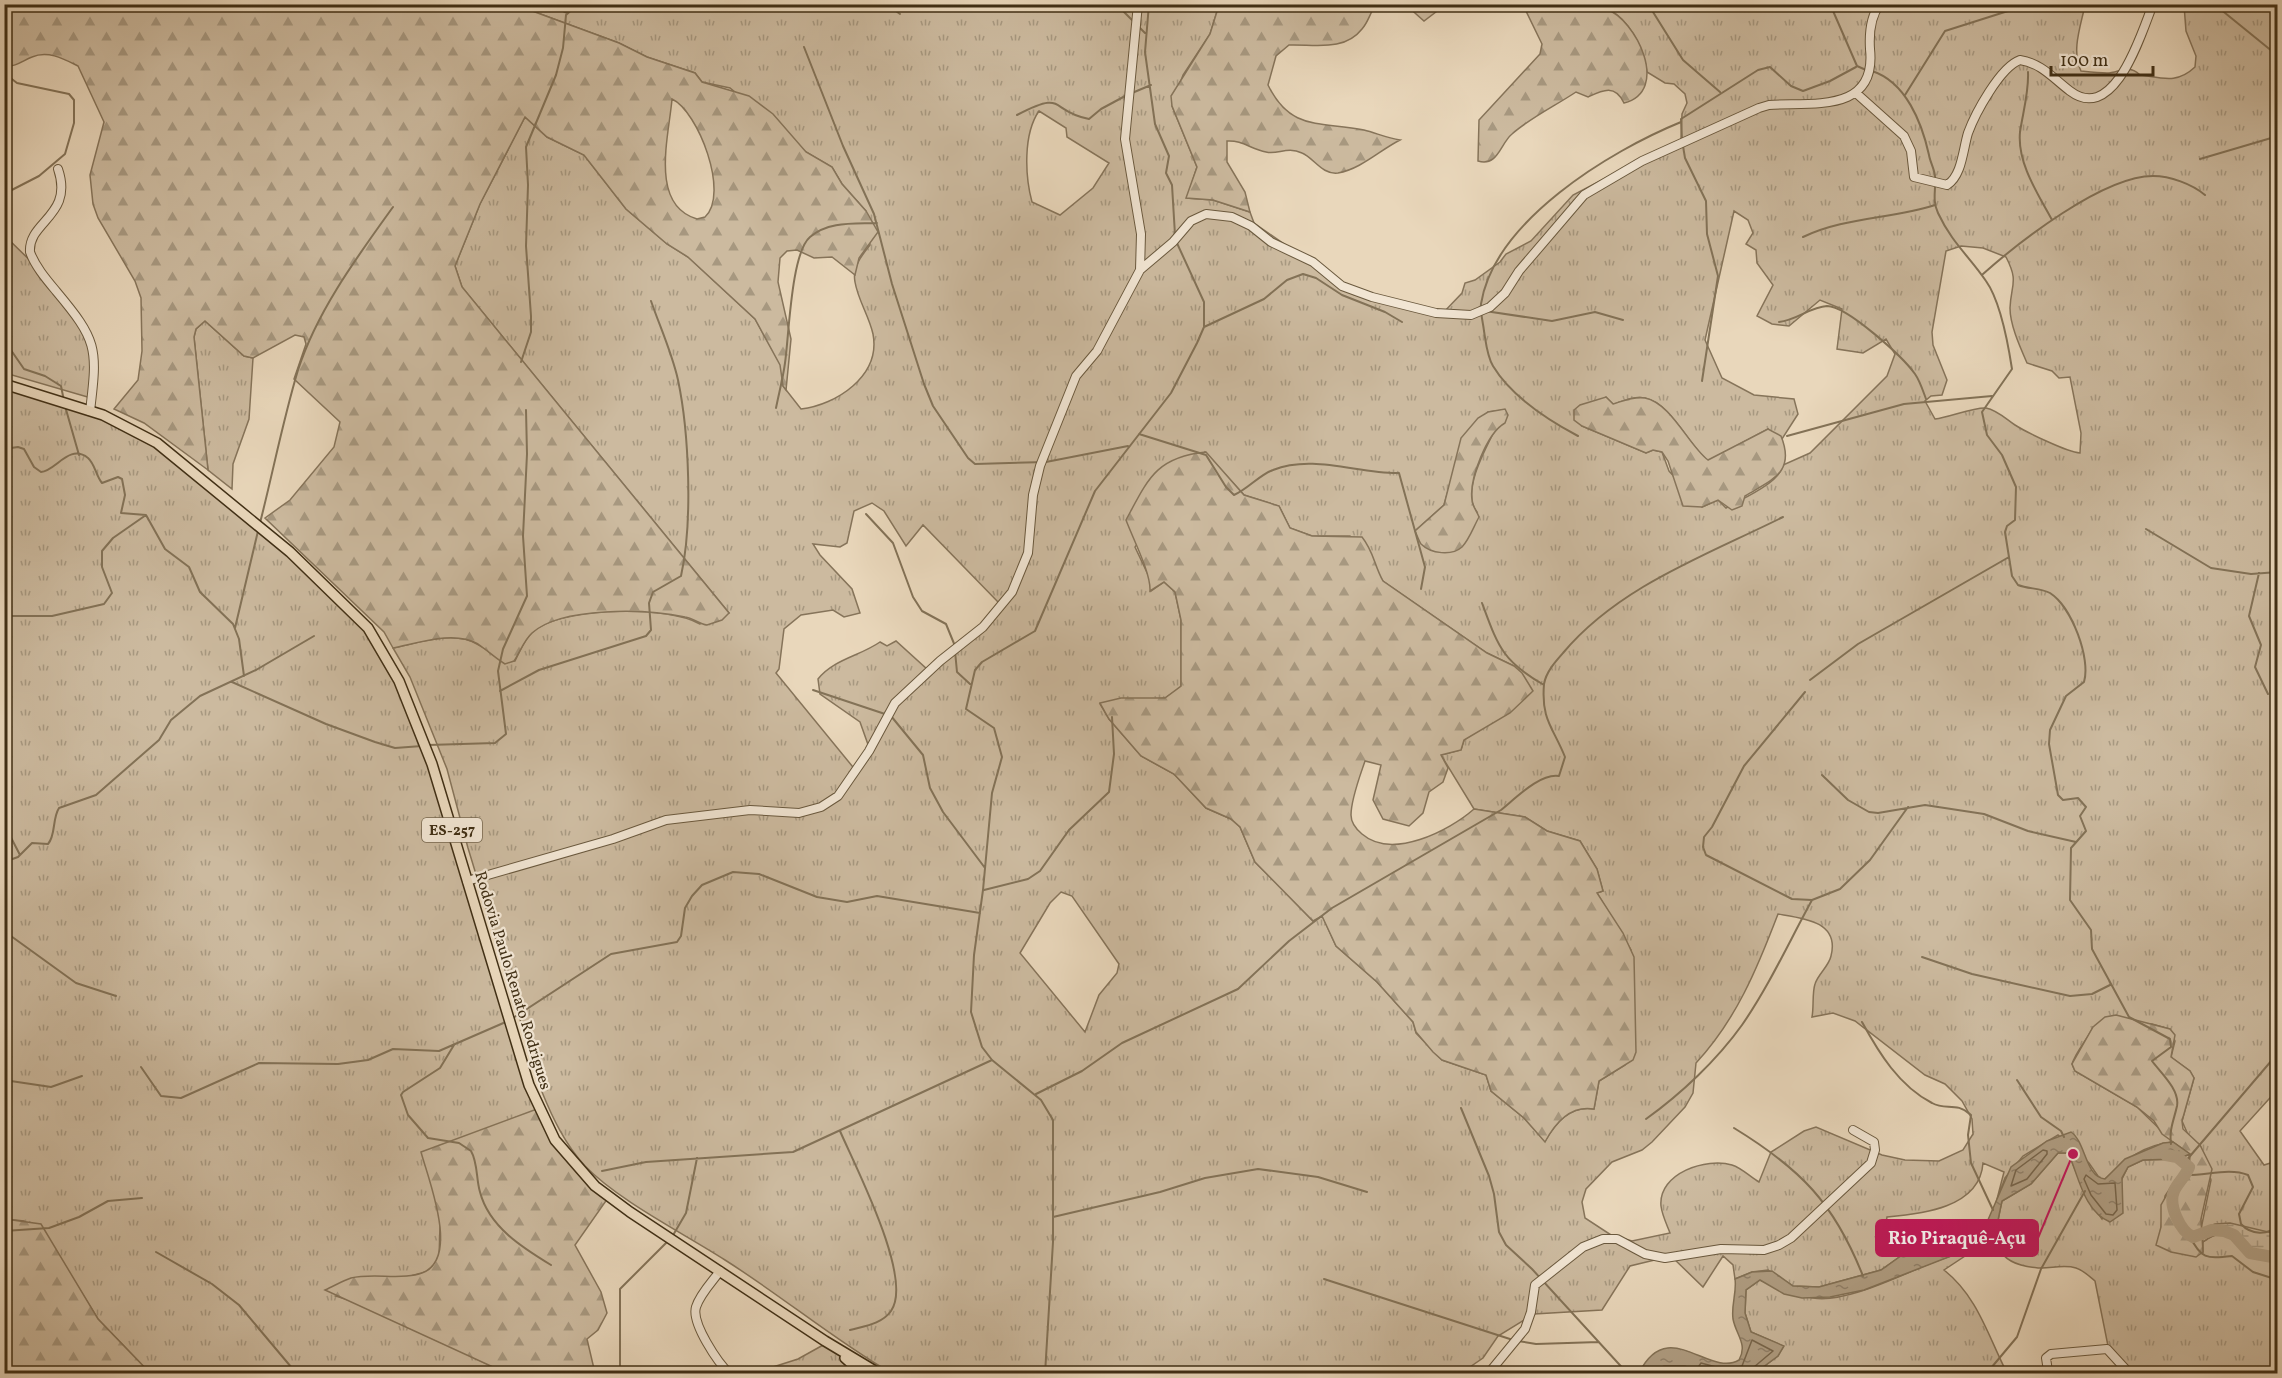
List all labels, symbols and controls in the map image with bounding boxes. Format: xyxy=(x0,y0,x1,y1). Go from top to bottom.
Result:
scale bar xyxy=(2051,39,2153,77)
text: 100 m xyxy=(2060,49,2109,74)
road number: ES-257 xyxy=(422,818,482,842)
street label: Rodovia Paulo Renato Rodrigues xyxy=(468,868,556,1093)
callout: Rio Piraquê-Açu xyxy=(1876,1220,2038,1256)
text: Rio Piraquê-Açu xyxy=(1888,1227,2026,1252)

